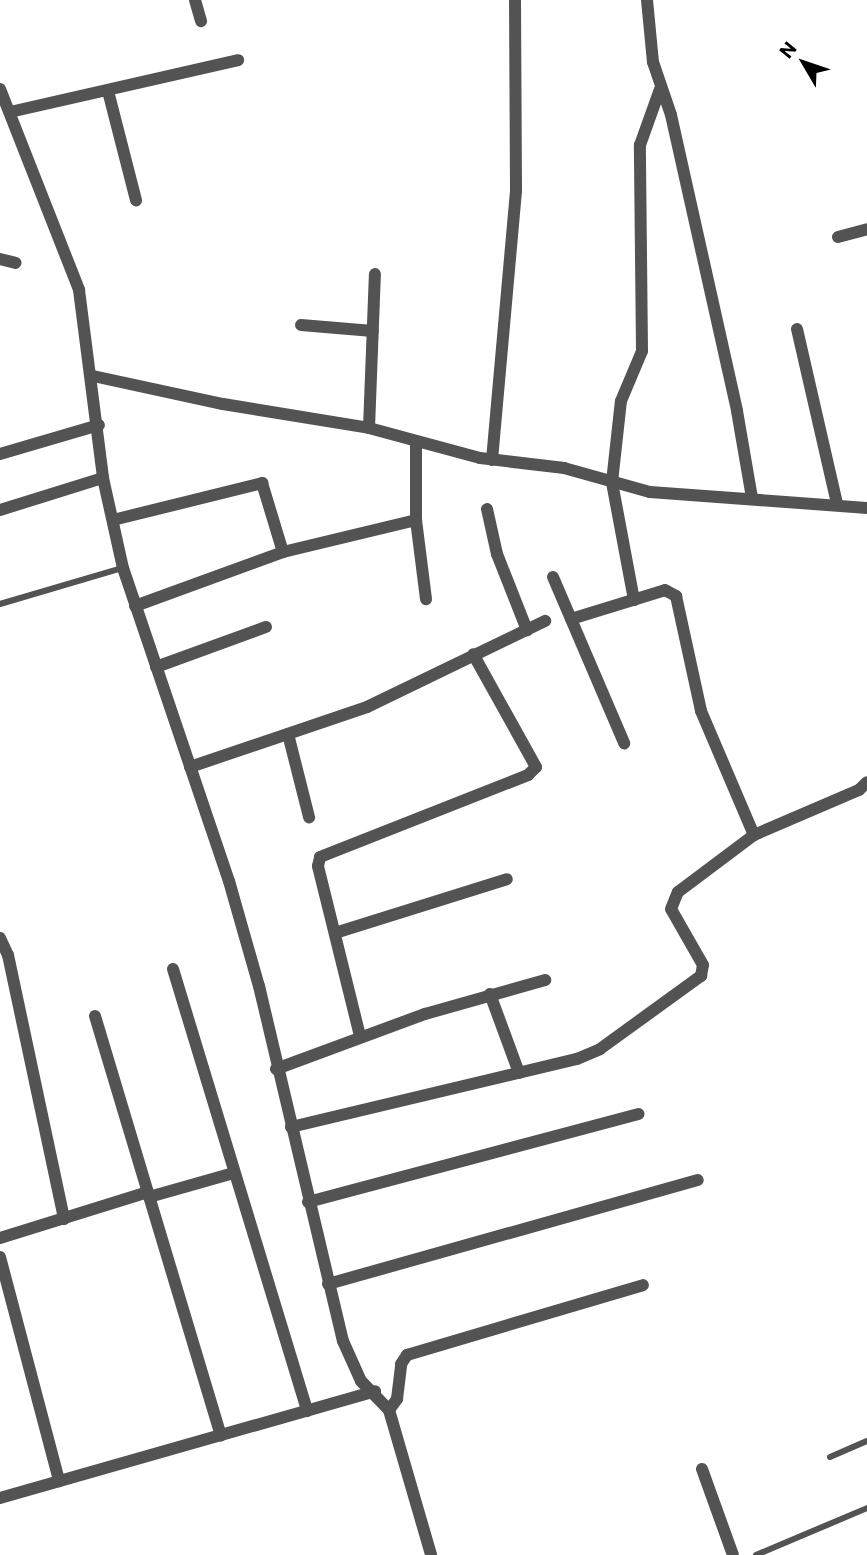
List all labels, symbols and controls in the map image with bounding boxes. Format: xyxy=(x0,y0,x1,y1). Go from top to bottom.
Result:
north arrow xyxy=(769,28,839,98)
text: N xyxy=(774,37,801,62)

